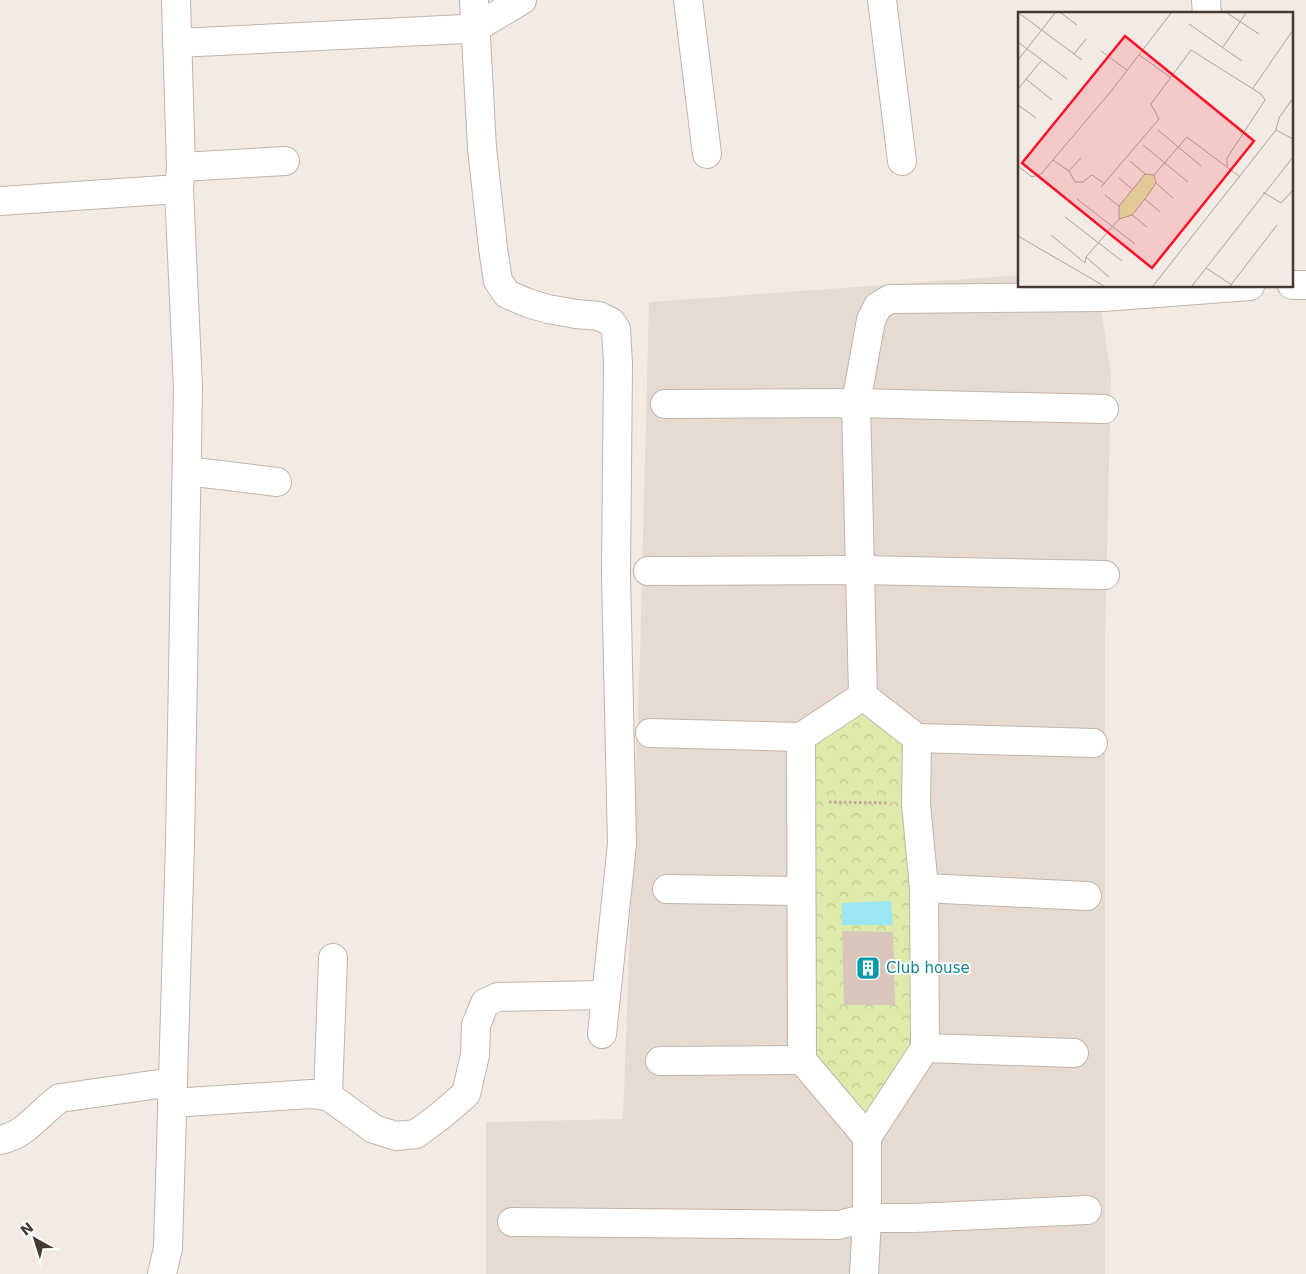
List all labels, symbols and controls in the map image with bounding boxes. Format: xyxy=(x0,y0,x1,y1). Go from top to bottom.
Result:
inset map xyxy=(1018,12,1294,288)
building icon: Club house xyxy=(855,955,881,981)
place label: Club house xyxy=(886,959,970,977)
north arrow xyxy=(10,1214,60,1264)
text: N xyxy=(17,1219,36,1239)

